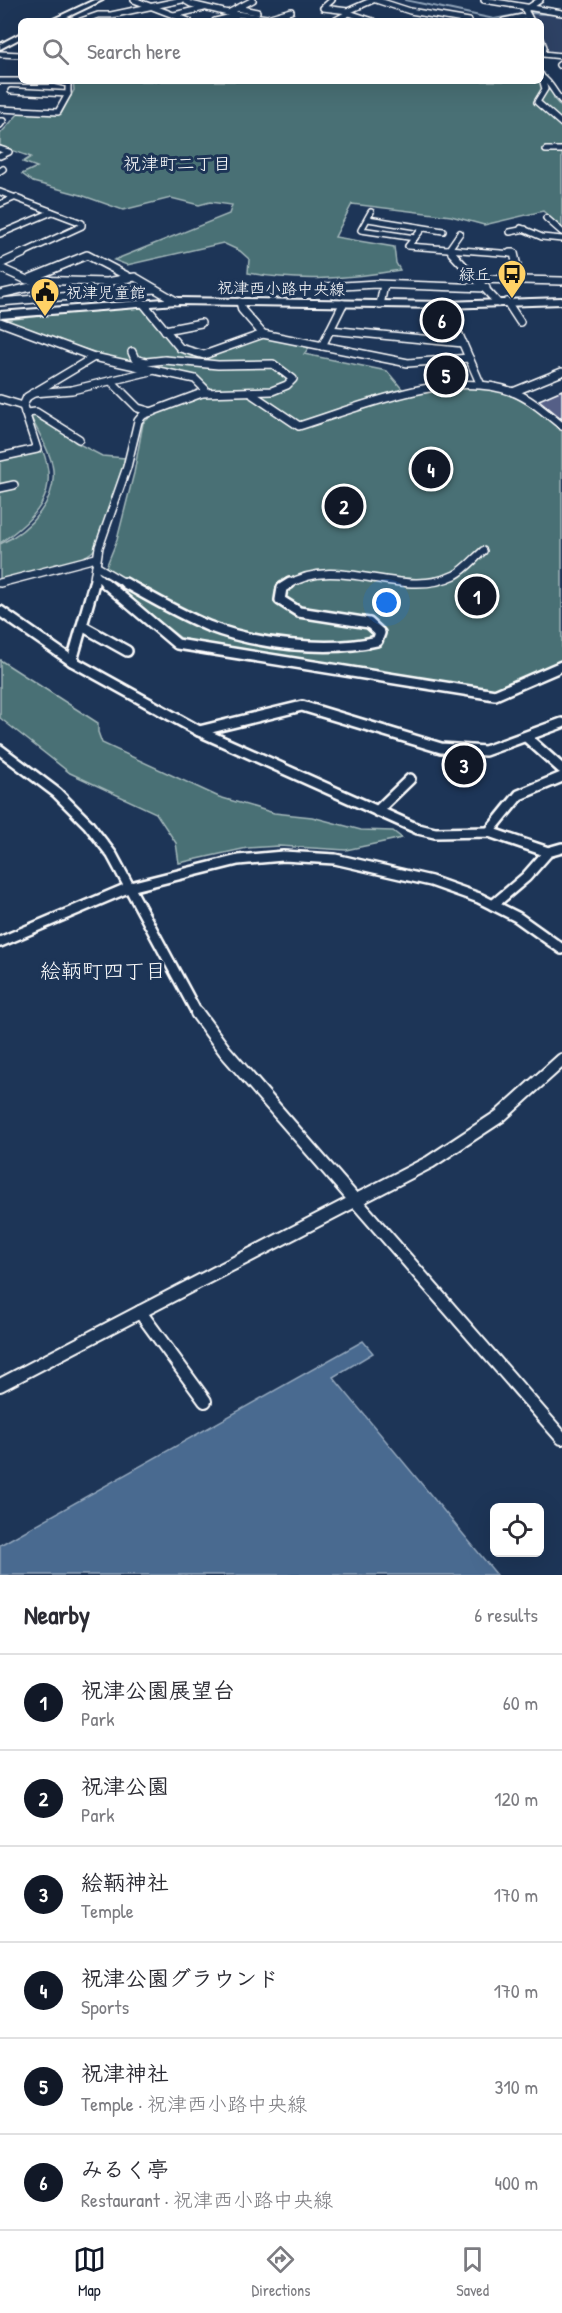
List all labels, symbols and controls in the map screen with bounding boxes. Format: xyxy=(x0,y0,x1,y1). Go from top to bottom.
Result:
search box xyxy=(18,18,544,84)
icon: search xyxy=(39,35,72,68)
text: Search here xyxy=(87,36,181,66)
district label: 祝津町二丁目 xyxy=(123,151,231,176)
bus stop icon: 緑丘 xyxy=(496,258,528,300)
place label: 緑丘 xyxy=(459,263,491,285)
public building icon: 祝津児童館 xyxy=(29,276,61,318)
street label: 祝津西小路中央線 xyxy=(217,276,345,300)
place label: 祝津児童館 xyxy=(66,281,146,303)
pin: 6 xyxy=(422,298,462,342)
pin: 5 xyxy=(426,352,466,398)
pin: 4 xyxy=(412,446,450,492)
pin: 2 xyxy=(324,484,364,528)
pin: 1 xyxy=(458,574,496,618)
your location xyxy=(372,588,401,617)
pin: 3 xyxy=(444,742,484,788)
district label: 絵鞆町四丁目 xyxy=(40,956,166,985)
map controls xyxy=(490,1503,544,1557)
button: locate xyxy=(490,1503,544,1557)
text: Nearby xyxy=(24,1597,90,1632)
text: 6 results xyxy=(474,1601,538,1628)
text: 祝津公園展望台 xyxy=(81,1675,235,1705)
text: 1 xyxy=(40,1689,47,1716)
text: 60 m xyxy=(503,1689,538,1716)
text: Park xyxy=(81,1705,114,1732)
text: 祝津公園 xyxy=(81,1771,169,1801)
text: 2 xyxy=(39,1785,48,1812)
text: 120 m xyxy=(494,1785,538,1812)
text: Park xyxy=(81,1801,114,1828)
text: 絵鞆神社 xyxy=(81,1867,169,1897)
text: 3 xyxy=(39,1881,48,1908)
text: 170 m xyxy=(494,1881,538,1908)
text: Temple xyxy=(81,1897,134,1924)
text: 祝津公園グラウンド xyxy=(81,1963,279,1993)
text: 4 xyxy=(40,1977,47,2004)
text: 170 m xyxy=(494,1977,538,2004)
text: Sports xyxy=(81,1993,129,2020)
text: 祝津神社 xyxy=(81,2058,169,2088)
text: 5 xyxy=(39,2073,48,2100)
text: 310 m xyxy=(495,2073,538,2100)
text: Temple · 祝津西小路中央線 xyxy=(81,2090,307,2117)
text: みるく亭 xyxy=(81,2154,169,2184)
text: 6 xyxy=(40,2169,47,2196)
text: 400 m xyxy=(494,2169,538,2196)
text: Restaurant · 祝津西小路中央線 xyxy=(81,2186,333,2213)
tab: Map xyxy=(73,2243,106,2301)
tab: Directions xyxy=(252,2243,310,2301)
tab: Saved xyxy=(456,2243,489,2301)

